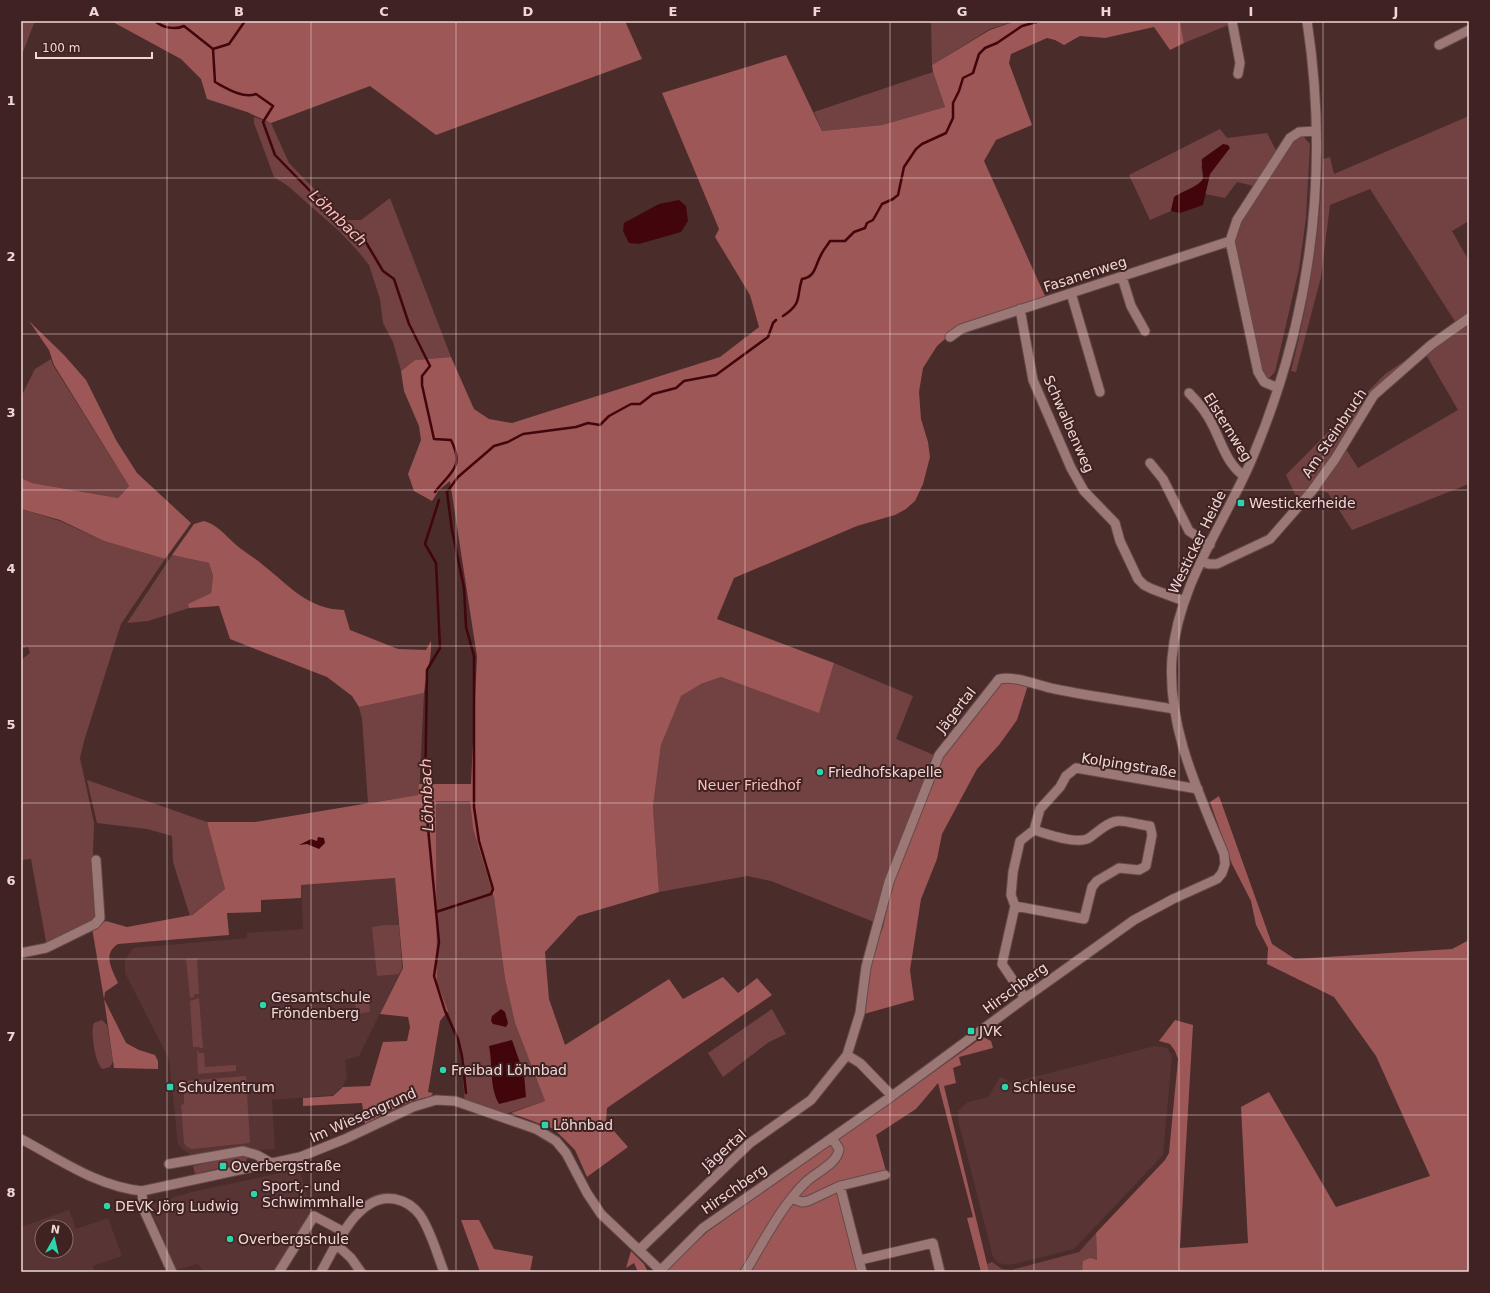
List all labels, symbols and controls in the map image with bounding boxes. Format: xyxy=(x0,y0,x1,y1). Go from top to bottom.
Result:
text: A xyxy=(89,4,99,19)
text: B xyxy=(234,4,244,19)
text: C xyxy=(379,4,389,19)
text: D xyxy=(523,4,534,19)
text: E xyxy=(669,4,677,19)
text: F xyxy=(813,4,821,19)
text: G xyxy=(957,4,967,19)
text: H xyxy=(1101,4,1111,19)
text: I xyxy=(1249,4,1253,19)
text: J xyxy=(1393,4,1398,19)
scale bar xyxy=(36,34,152,60)
text: 100 m xyxy=(42,41,80,55)
text: 1 xyxy=(6,93,16,108)
water label: Löhnbach xyxy=(305,186,371,250)
text: 2 xyxy=(6,249,16,264)
street label: Fasanenweg xyxy=(1041,253,1129,295)
street label: Schwalbenweg xyxy=(1040,373,1098,475)
street label: Am Steinbruch xyxy=(1298,386,1370,480)
street label: Elsternweg xyxy=(1201,390,1255,464)
text: 3 xyxy=(6,405,16,420)
street label: Westicker Heide xyxy=(1165,488,1229,596)
place label: Westickerheide xyxy=(1249,495,1356,511)
marker: Westickerheide xyxy=(1236,498,1246,508)
text: 4 xyxy=(6,561,16,576)
street label: Jägertal xyxy=(932,684,979,737)
text: 5 xyxy=(6,717,16,732)
street label: Kolpingstraße xyxy=(1080,750,1178,780)
water label: Löhnbach xyxy=(417,758,437,832)
place label: Friedhofskapelle xyxy=(828,764,942,780)
marker: Friedhofskapelle xyxy=(815,767,825,777)
park label: Neuer Friedhof xyxy=(697,777,802,793)
text: 6 xyxy=(6,873,16,888)
street label: Hirschberg xyxy=(980,959,1050,1017)
place label: Gesamtschule Fröndenberg xyxy=(271,989,371,1021)
marker: Gesamtschule Fröndenberg xyxy=(258,1000,268,1010)
place label: JVK xyxy=(978,1023,1003,1039)
marker: JVK xyxy=(966,1026,976,1036)
text: 7 xyxy=(6,1029,16,1044)
place label: Freibad Löhnbad xyxy=(451,1062,567,1078)
marker: Freibad Löhnbad xyxy=(438,1065,448,1075)
place label: Schulzentrum xyxy=(178,1079,275,1095)
place label: Schleuse xyxy=(1013,1079,1076,1095)
marker: Schulzentrum xyxy=(165,1082,175,1092)
marker: Schleuse xyxy=(1000,1082,1010,1092)
street label: Im Wiesengrund xyxy=(308,1084,418,1146)
place label: Löhnbad xyxy=(553,1117,613,1133)
marker: Löhnbad xyxy=(540,1120,550,1130)
street label: Jägertal xyxy=(698,1126,749,1175)
place label: Overbergstraße xyxy=(231,1158,341,1174)
marker: Overbergstraße xyxy=(218,1161,228,1171)
street label: Hirschberg xyxy=(698,1161,770,1217)
place label: Sport,- und Schwimmhalle xyxy=(262,1178,364,1210)
text: 8 xyxy=(6,1185,16,1200)
marker: Sport,- und Schwimmhalle xyxy=(249,1189,259,1199)
place label: DEVK Jörg Ludwig xyxy=(115,1198,239,1214)
marker: DEVK Jörg Ludwig xyxy=(102,1201,112,1211)
north arrow xyxy=(34,1219,74,1259)
text: N xyxy=(50,1223,61,1237)
place label: Overbergschule xyxy=(238,1231,349,1247)
marker: Overbergschule xyxy=(225,1234,235,1244)

